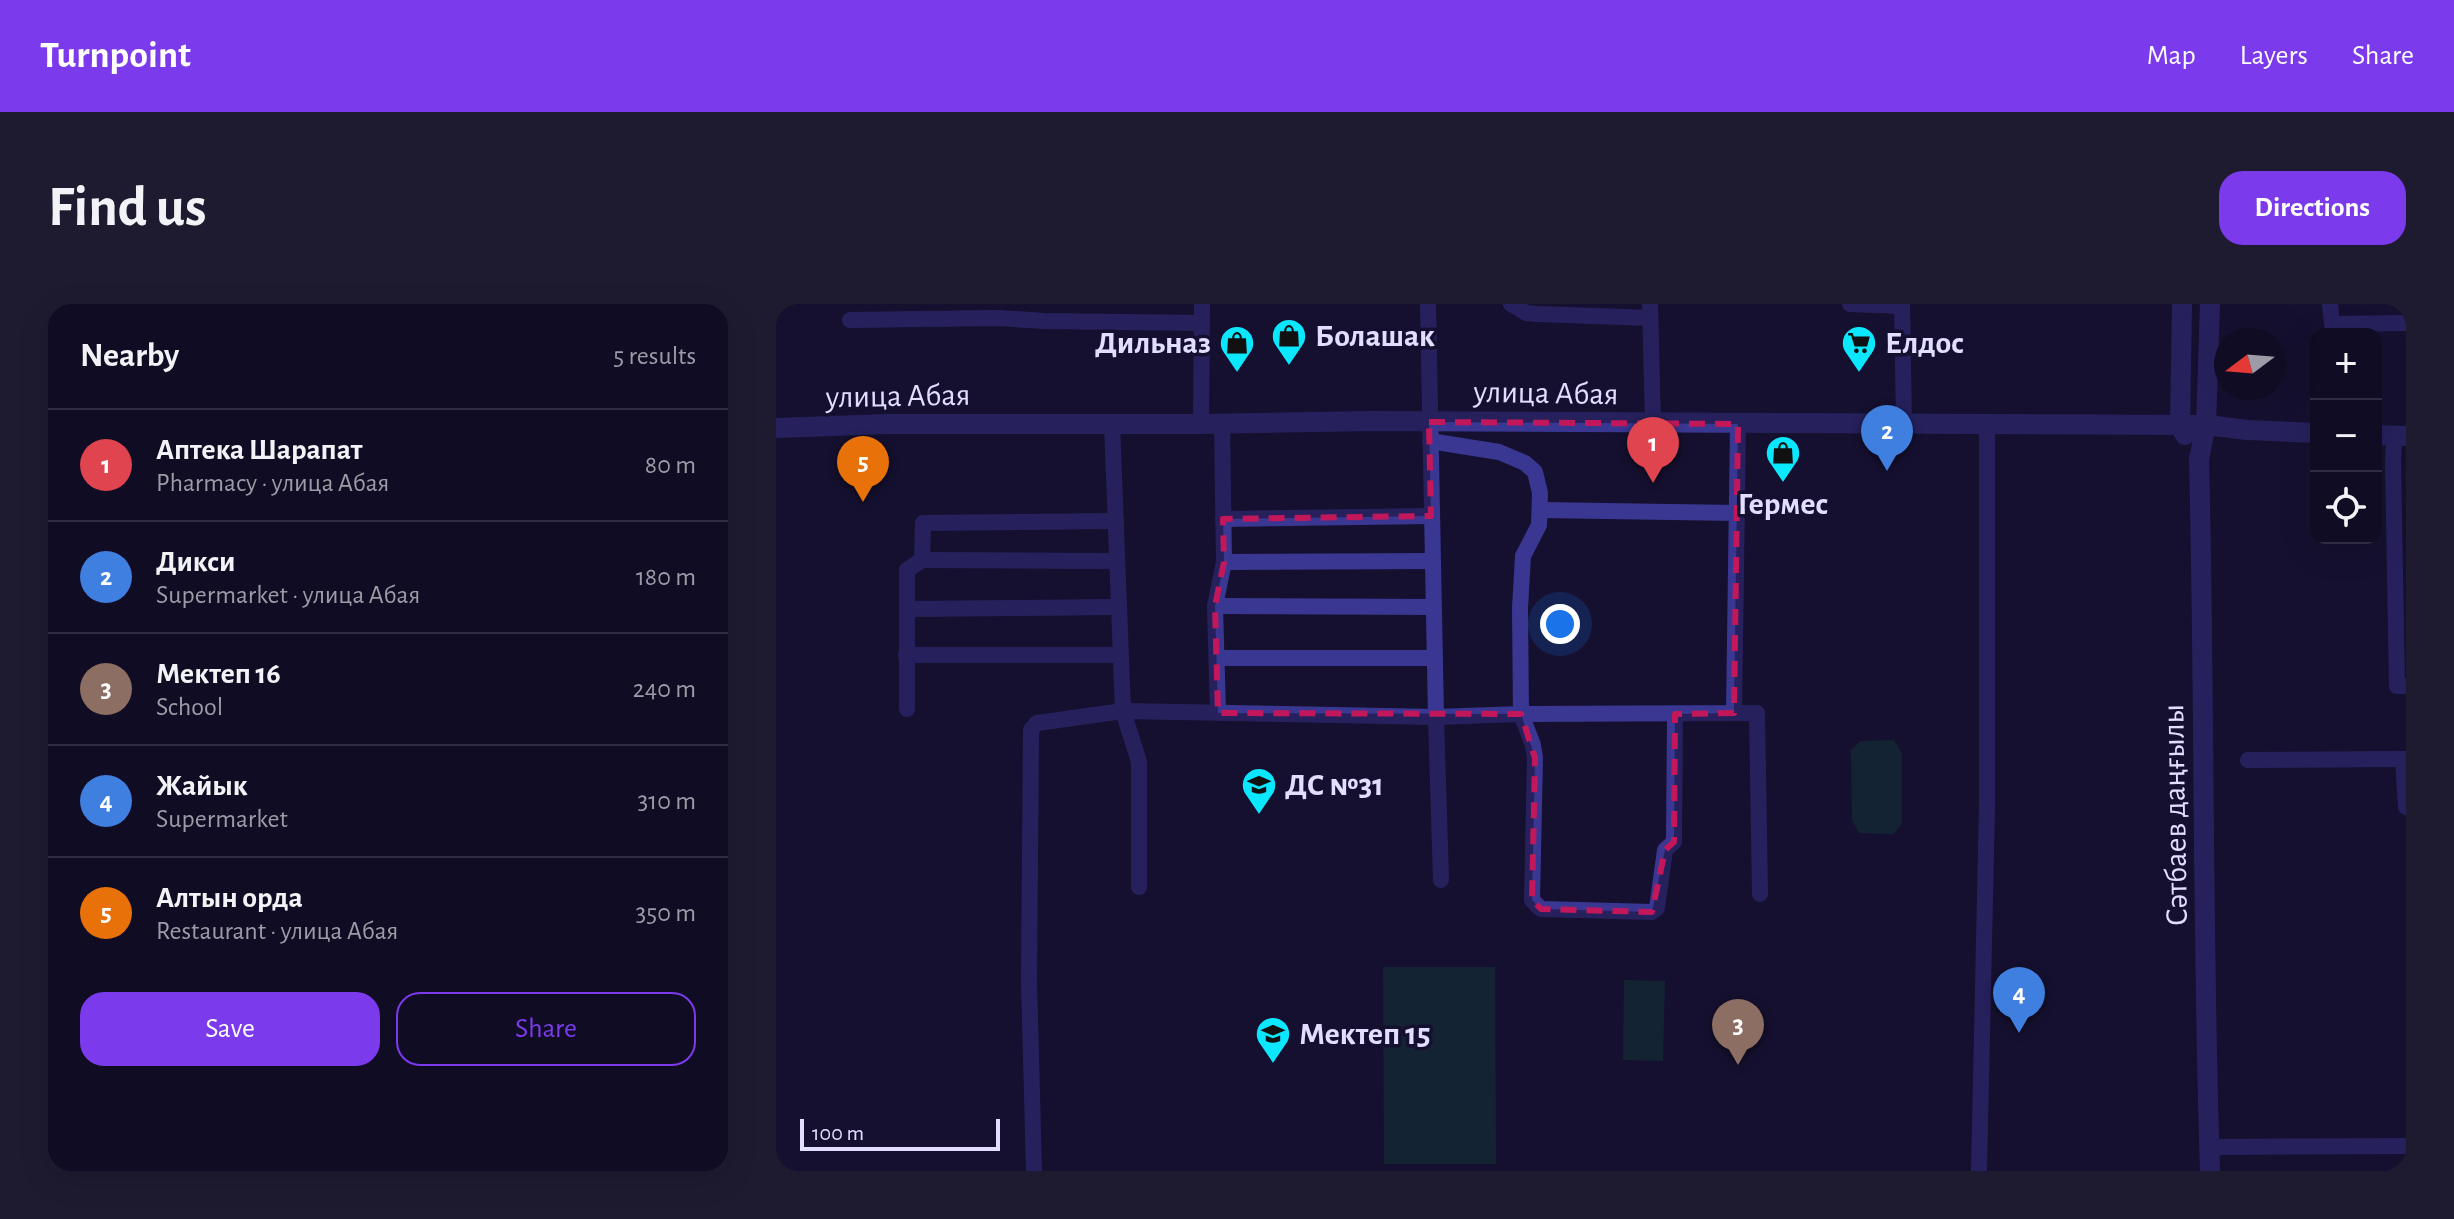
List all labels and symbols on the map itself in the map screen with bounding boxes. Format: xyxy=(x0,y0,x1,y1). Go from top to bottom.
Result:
shop icon: Болашак xyxy=(1270,317,1308,367)
place label: Болашак xyxy=(1315,320,1435,352)
shop icon: Дильназ xyxy=(1218,324,1256,374)
supermarket icon: Елдос xyxy=(1840,324,1878,374)
place label: Дильназ xyxy=(1095,327,1211,359)
place label: Елдос xyxy=(1885,327,1964,359)
north arrow xyxy=(2214,328,2286,400)
street label: улица Абая xyxy=(1472,376,1619,410)
street label: улица Абая xyxy=(824,379,971,413)
pin: 2 xyxy=(1861,405,1913,471)
pin: 1 xyxy=(1627,417,1679,483)
shop icon: Гермес xyxy=(1764,434,1802,484)
pin: 5 xyxy=(837,436,889,502)
place label: Гермес xyxy=(1738,488,1828,520)
your location xyxy=(1540,604,1580,644)
street label: Сәтбаев даңғылы xyxy=(2157,704,2193,926)
school or university icon: ДС №31 xyxy=(1240,766,1278,816)
place label: ДС №31 xyxy=(1285,769,1384,801)
pin: 4 xyxy=(1993,967,2045,1033)
pin: 3 xyxy=(1712,999,1764,1065)
school or university icon: Мектеп 15 xyxy=(1254,1015,1292,1065)
place label: Мектеп 15 xyxy=(1299,1018,1431,1050)
scale bar xyxy=(800,1115,1000,1151)

